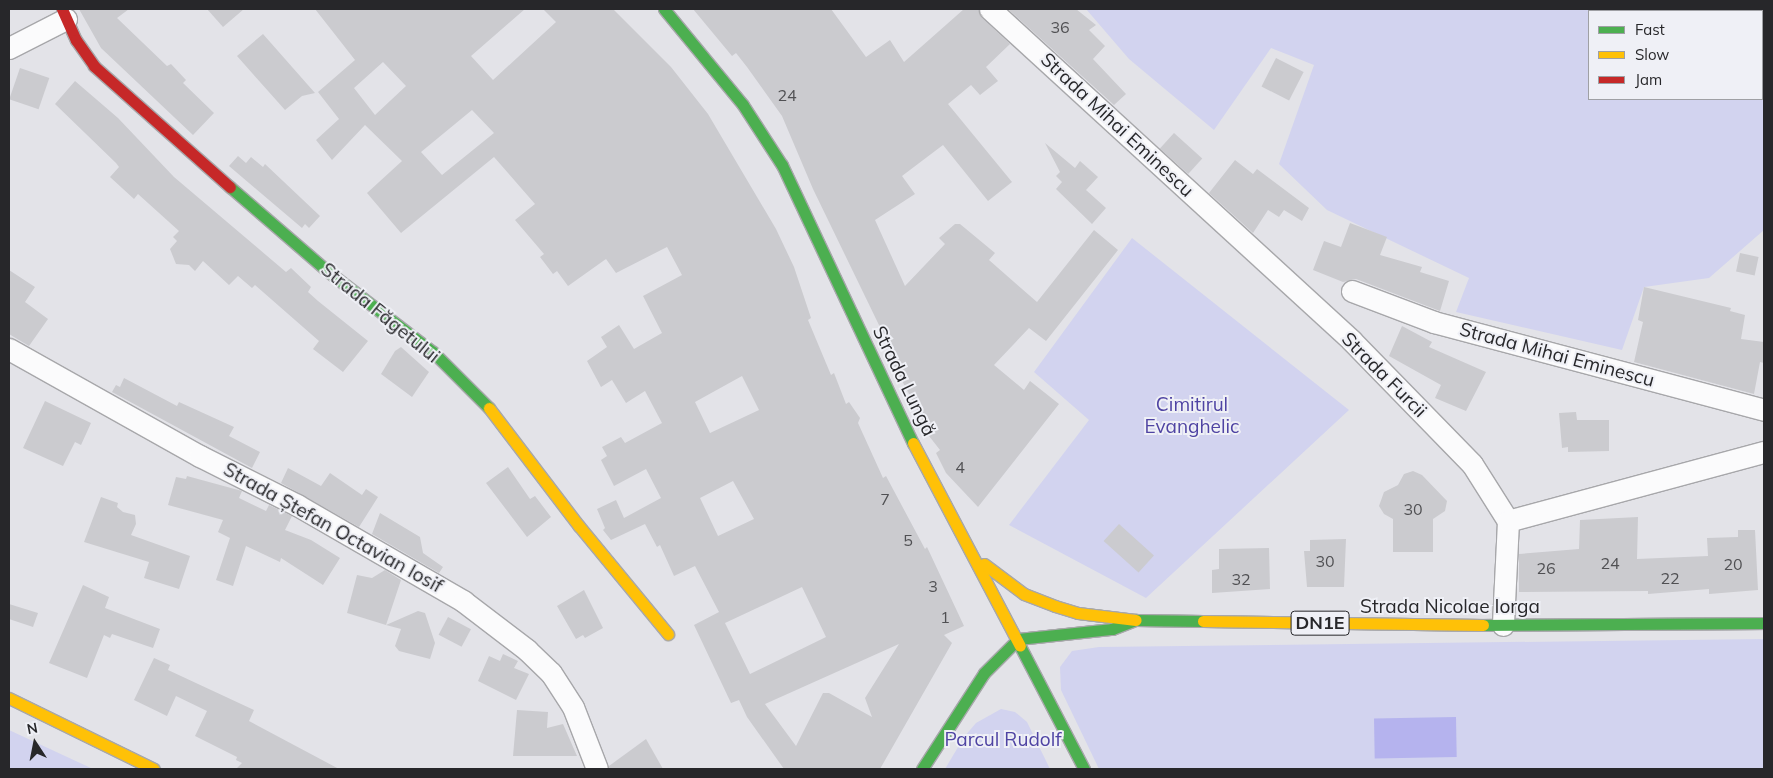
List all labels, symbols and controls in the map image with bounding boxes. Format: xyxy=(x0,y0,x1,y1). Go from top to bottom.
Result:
legend xyxy=(1588,10,1763,100)
house number: 36 xyxy=(1050,17,1070,37)
text: Fast xyxy=(1635,20,1665,39)
text: Slow xyxy=(1635,45,1669,64)
street label: Strada Mihai Eminescu xyxy=(1036,48,1198,202)
text: Jam xyxy=(1635,70,1662,89)
house number: 24 xyxy=(777,85,797,105)
street label: Strada Făgetului xyxy=(316,258,444,368)
street label: Strada Mihai Eminescu xyxy=(1457,318,1657,392)
street label: Strada Lungă xyxy=(868,322,940,440)
street label: Strada Furcii xyxy=(1337,328,1431,422)
park label: Cimitirul Evanghelic xyxy=(1145,394,1239,438)
house number: 4 xyxy=(955,457,965,477)
street label: Strada Ștefan Octavian Iosif xyxy=(219,458,447,598)
house number: 7 xyxy=(880,489,890,509)
house number: 30 xyxy=(1403,499,1423,519)
house number: 5 xyxy=(903,530,913,550)
house number: 30 xyxy=(1315,551,1335,571)
house number: 24 xyxy=(1600,553,1620,573)
house number: 20 xyxy=(1723,554,1743,574)
house number: 26 xyxy=(1536,558,1556,578)
house number: 22 xyxy=(1660,568,1680,588)
house number: 32 xyxy=(1231,569,1251,589)
house number: 3 xyxy=(928,576,938,596)
street label: Strada Nicolae Iorga xyxy=(1360,596,1540,618)
house number: 1 xyxy=(940,607,950,627)
road number: DN1E xyxy=(1290,608,1350,638)
north arrow xyxy=(10,718,60,768)
text: N xyxy=(25,718,39,738)
park label: Parcul Rudolf xyxy=(944,729,1062,751)

